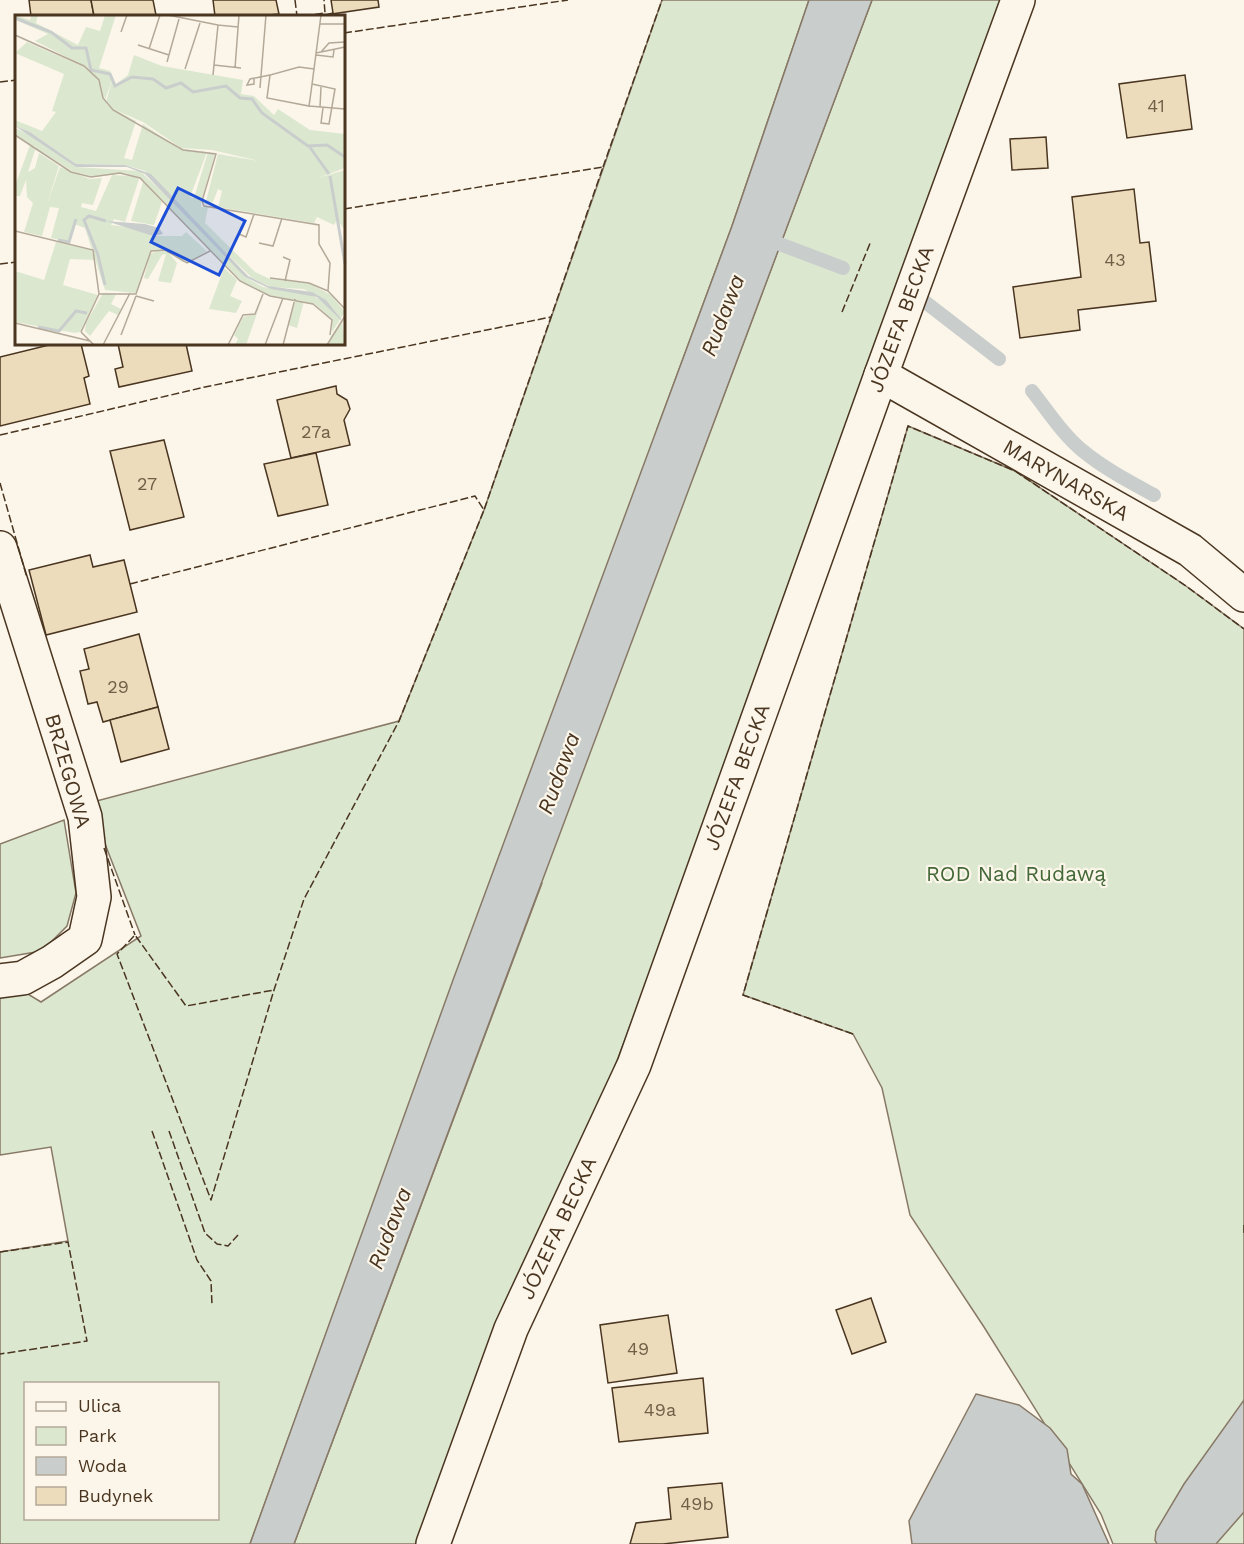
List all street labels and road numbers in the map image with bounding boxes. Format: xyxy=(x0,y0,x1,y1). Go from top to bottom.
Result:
street label: JÓZEFA BECKA xyxy=(862,242,939,396)
street label: MARYNARSKA xyxy=(999,433,1134,526)
street label: JÓZEFA BECKA xyxy=(698,700,775,854)
street label: BRZEGOWA xyxy=(40,711,97,831)
street label: JÓZEFA BECKA xyxy=(514,1152,602,1303)

